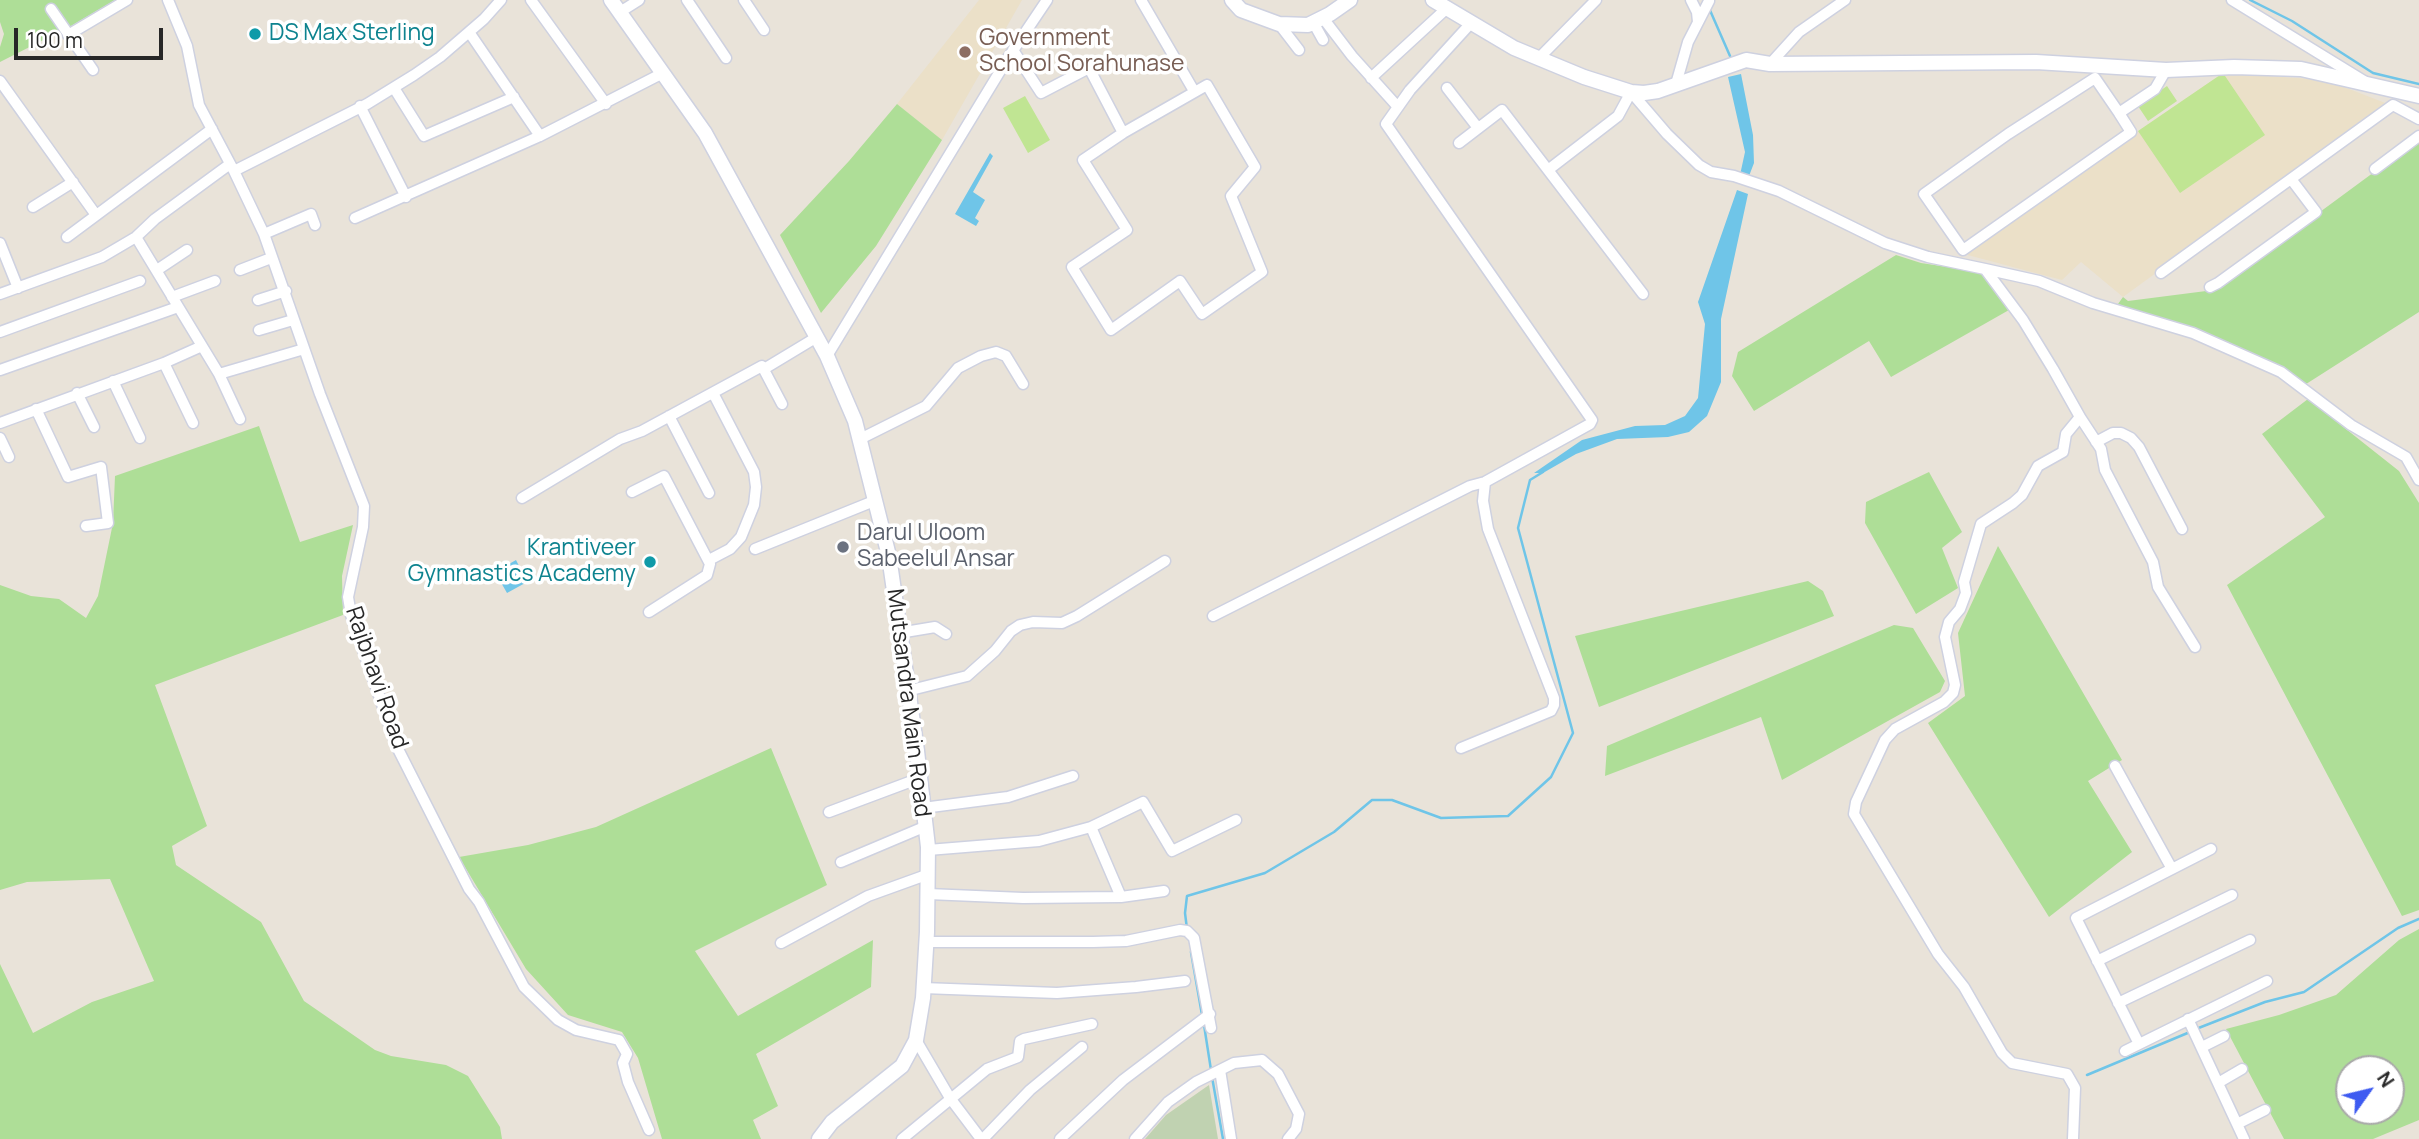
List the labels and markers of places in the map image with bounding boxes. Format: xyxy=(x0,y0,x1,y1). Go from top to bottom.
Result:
place label: DS Max Sterling xyxy=(269,20,435,48)
place label: Government School Sorahunase xyxy=(979,25,1184,79)
marker: DS Max Sterling xyxy=(247,26,263,42)
marker: Government School Sorahunase xyxy=(957,44,973,60)
place label: Darul Uloom Sabeelul Ansar xyxy=(857,520,1015,574)
place label: Krantiveer Gymnastics Academy xyxy=(408,535,636,589)
marker: Darul Uloom Sabeelul Ansar xyxy=(835,539,851,555)
marker: Krantiveer Gymnastics Academy xyxy=(642,554,658,570)

